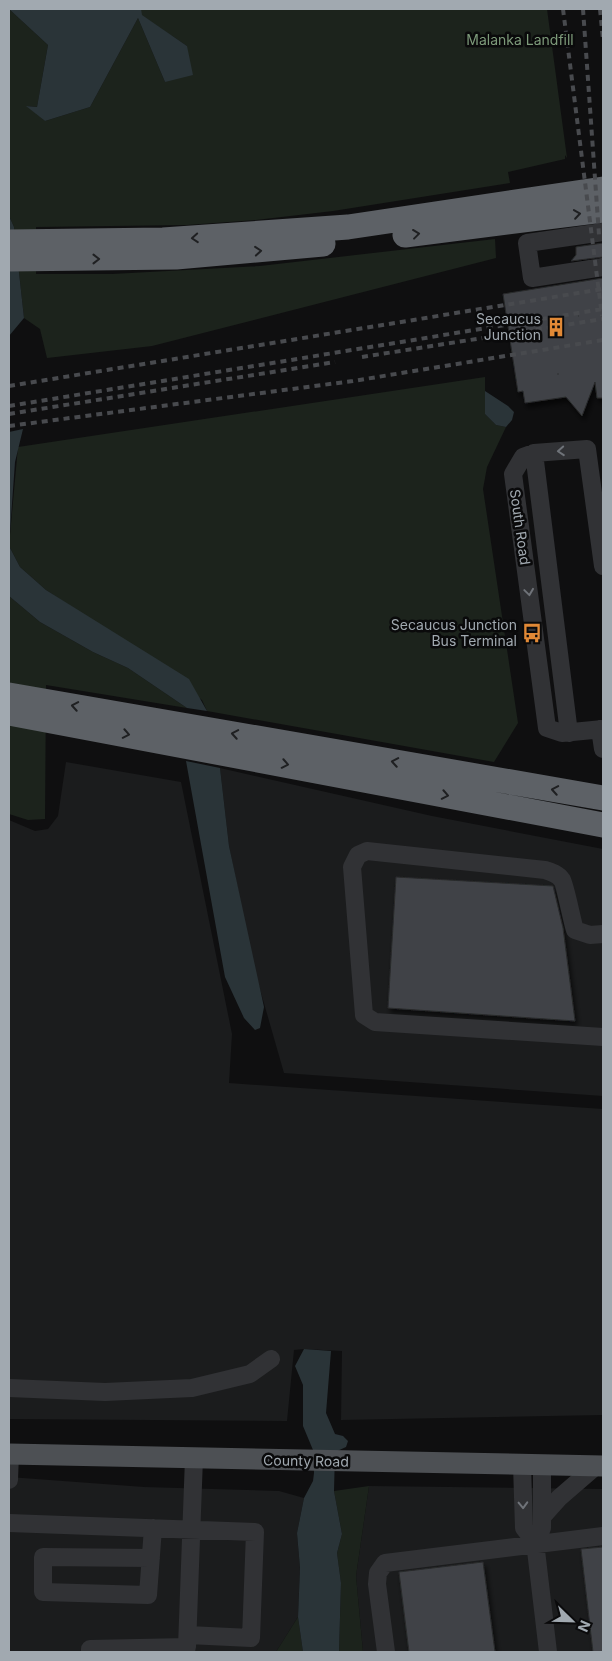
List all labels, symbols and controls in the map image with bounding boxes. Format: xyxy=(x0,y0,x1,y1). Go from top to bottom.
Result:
park label: Malanka Landfill xyxy=(466,31,574,48)
one-way arrow xyxy=(573,209,581,220)
one-way arrow xyxy=(412,229,420,240)
one-way arrow xyxy=(191,232,199,243)
one-way arrow xyxy=(254,246,262,257)
one-way arrow xyxy=(92,254,100,264)
place label: Secaucus Junction xyxy=(476,310,541,343)
building icon: Secaucus Junction xyxy=(545,316,567,338)
one-way arrow xyxy=(557,445,565,456)
street label: South Road xyxy=(507,488,534,566)
one-way arrow xyxy=(523,588,534,596)
place label: Secaucus Junction Bus Terminal xyxy=(391,616,517,649)
bus stop icon: Secaucus Junction Bus Terminal xyxy=(521,622,543,644)
one-way arrow xyxy=(71,702,79,712)
one-way arrow xyxy=(121,728,130,738)
one-way arrow xyxy=(231,730,239,740)
one-way arrow xyxy=(281,758,290,769)
one-way arrow xyxy=(391,758,399,768)
one-way arrow xyxy=(551,785,560,795)
one-way arrow xyxy=(440,790,449,800)
street label: County Road xyxy=(263,1451,349,1470)
one-way arrow xyxy=(518,1502,528,1510)
north arrow xyxy=(547,1596,597,1646)
text: N xyxy=(575,1618,594,1635)

